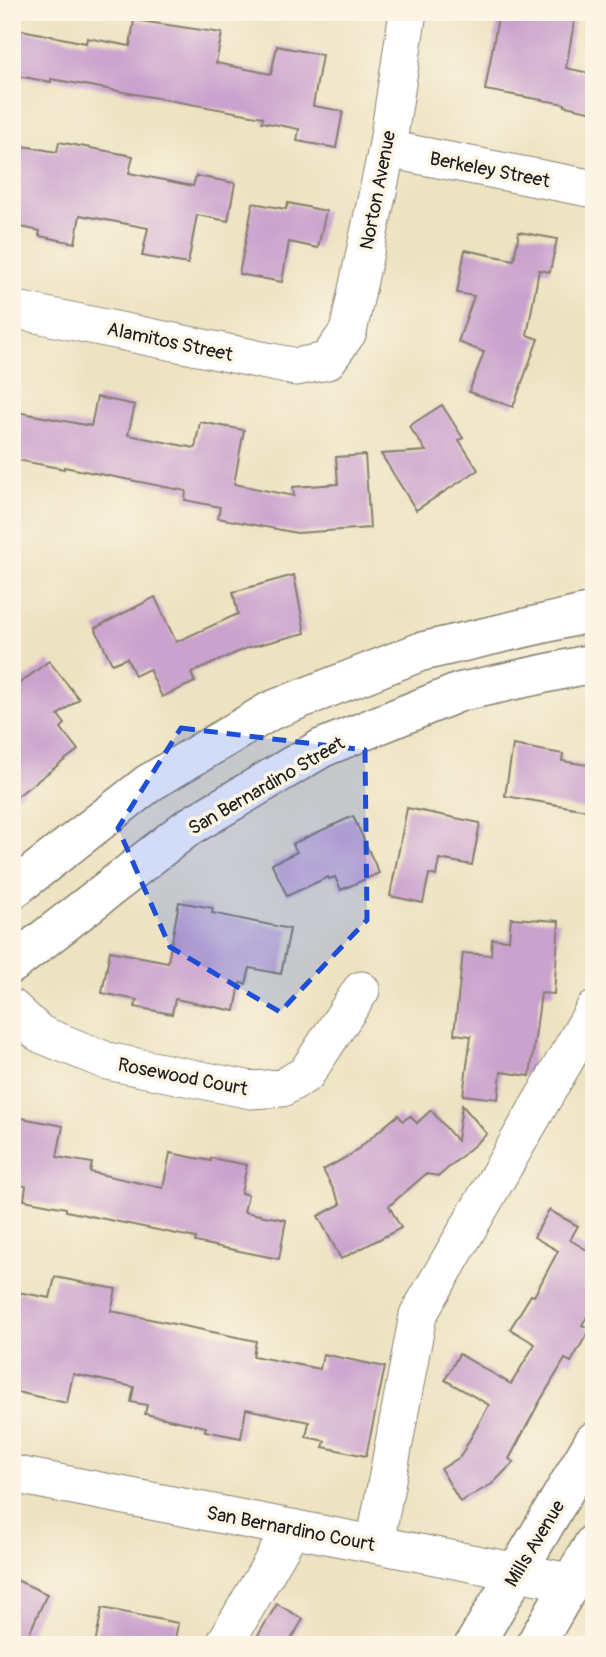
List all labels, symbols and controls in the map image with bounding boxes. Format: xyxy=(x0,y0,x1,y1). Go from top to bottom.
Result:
street label: Norton Avenue xyxy=(355,128,401,252)
street label: Berkeley Street xyxy=(428,147,552,193)
street label: Alamitos Street xyxy=(105,317,235,367)
street label: San Bernardino Street xyxy=(184,731,349,840)
street label: Rosewood Court xyxy=(116,1053,250,1101)
street label: Mills Avenue xyxy=(500,1495,570,1591)
street label: San Bernardino Court xyxy=(205,1501,377,1557)

